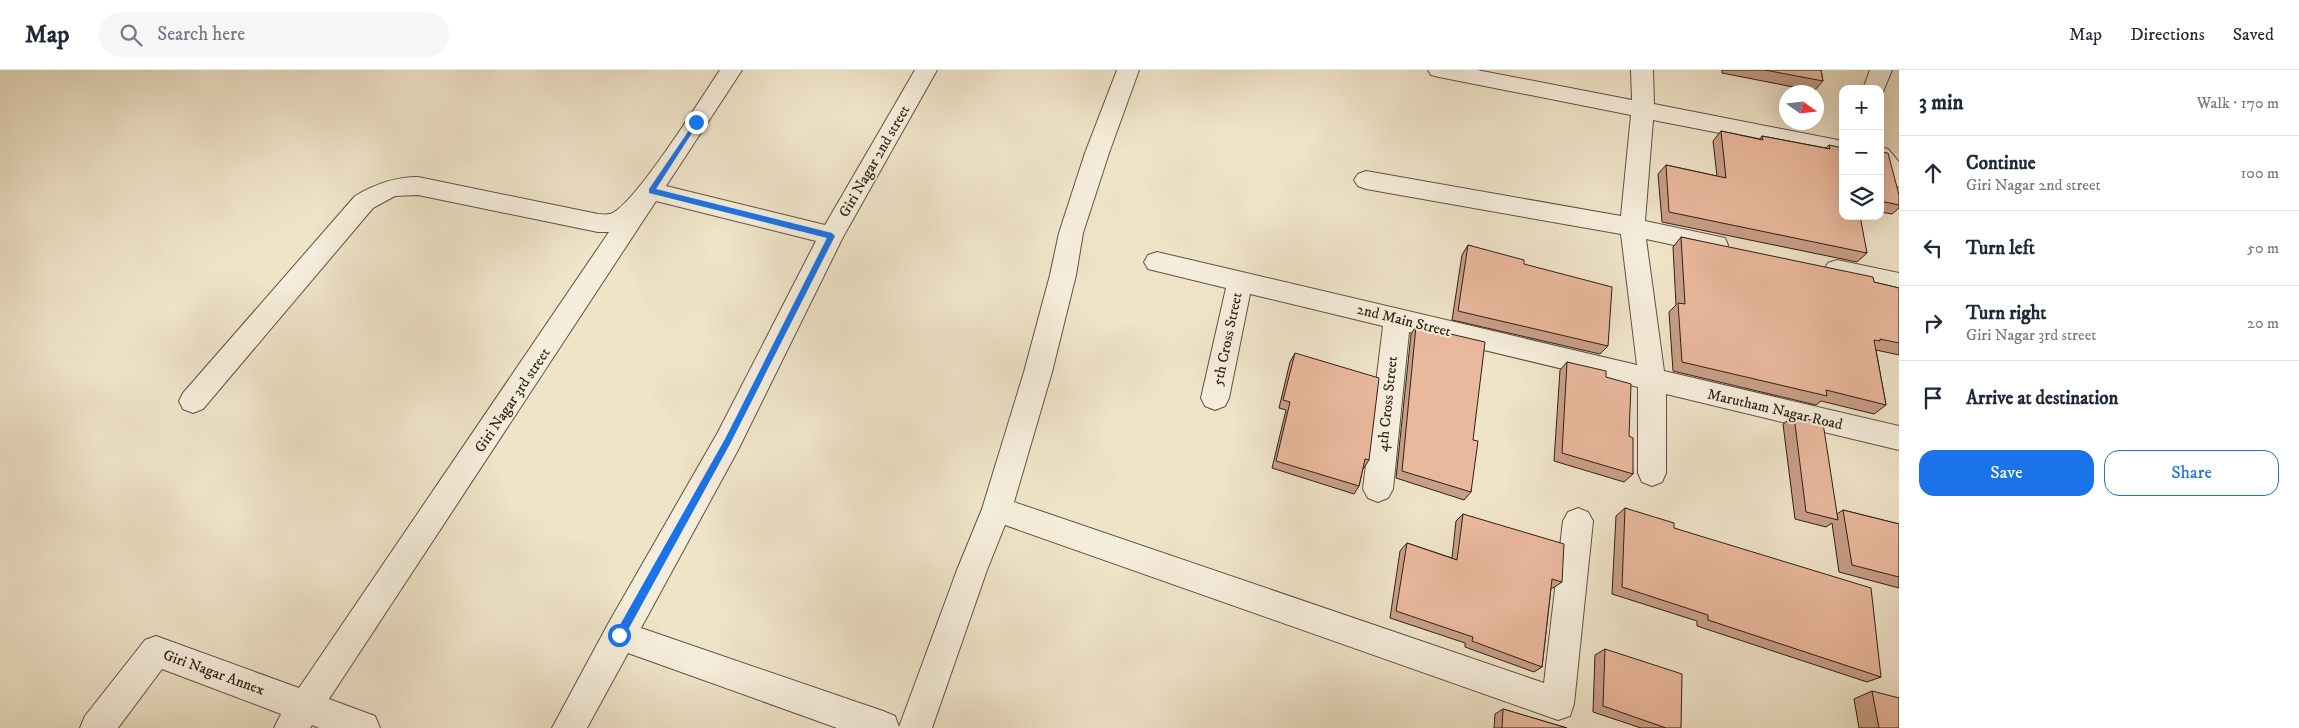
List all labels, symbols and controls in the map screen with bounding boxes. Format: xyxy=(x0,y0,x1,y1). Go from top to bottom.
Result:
search box xyxy=(99,12,449,57)
text: Map xyxy=(25,20,69,50)
icon: search xyxy=(117,21,145,49)
text: Search here xyxy=(157,23,245,46)
text: Map xyxy=(2069,24,2102,46)
text: Directions xyxy=(2130,24,2205,46)
text: Saved xyxy=(2233,24,2274,46)
north arrow xyxy=(1779,85,1824,130)
map controls xyxy=(1839,85,1884,220)
button: + xyxy=(1839,85,1884,130)
text: 3 min xyxy=(1919,90,1964,116)
text: Walk · 170 m xyxy=(2197,93,2279,113)
street label: Giri Nagar 2nd street xyxy=(835,102,914,221)
route end xyxy=(685,111,708,134)
button: − xyxy=(1839,130,1884,175)
text: Continue xyxy=(1966,152,2036,175)
icon: ahead xyxy=(1919,159,1947,187)
text: 100 m xyxy=(2241,163,2279,183)
button: layers xyxy=(1839,175,1884,220)
text: Giri Nagar 2nd street xyxy=(1966,175,2101,195)
icon: left xyxy=(1919,234,1947,262)
text: Turn left xyxy=(1966,237,2035,260)
text: 50 m xyxy=(2247,238,2279,258)
street label: 5th Cross Street xyxy=(1208,291,1247,387)
street label: 2nd Main Street xyxy=(1355,300,1453,341)
text: Turn right xyxy=(1966,302,2046,325)
icon: right xyxy=(1919,309,1947,337)
text: 20 m xyxy=(2247,313,2279,333)
text: Giri Nagar 3rd street xyxy=(1966,325,2096,345)
street label: Giri Nagar 3rd street xyxy=(470,344,555,456)
street label: 4th Cross Street xyxy=(1373,355,1402,453)
icon: arrive xyxy=(1919,384,1947,412)
street label: Marutham Nagar Road xyxy=(1705,385,1845,434)
text: Arrive at destination xyxy=(1966,387,2118,410)
button: Save xyxy=(1919,450,2094,496)
button: Share xyxy=(2104,450,2279,496)
route start xyxy=(608,624,631,647)
street label: Giri Nagar Annex xyxy=(161,645,268,700)

